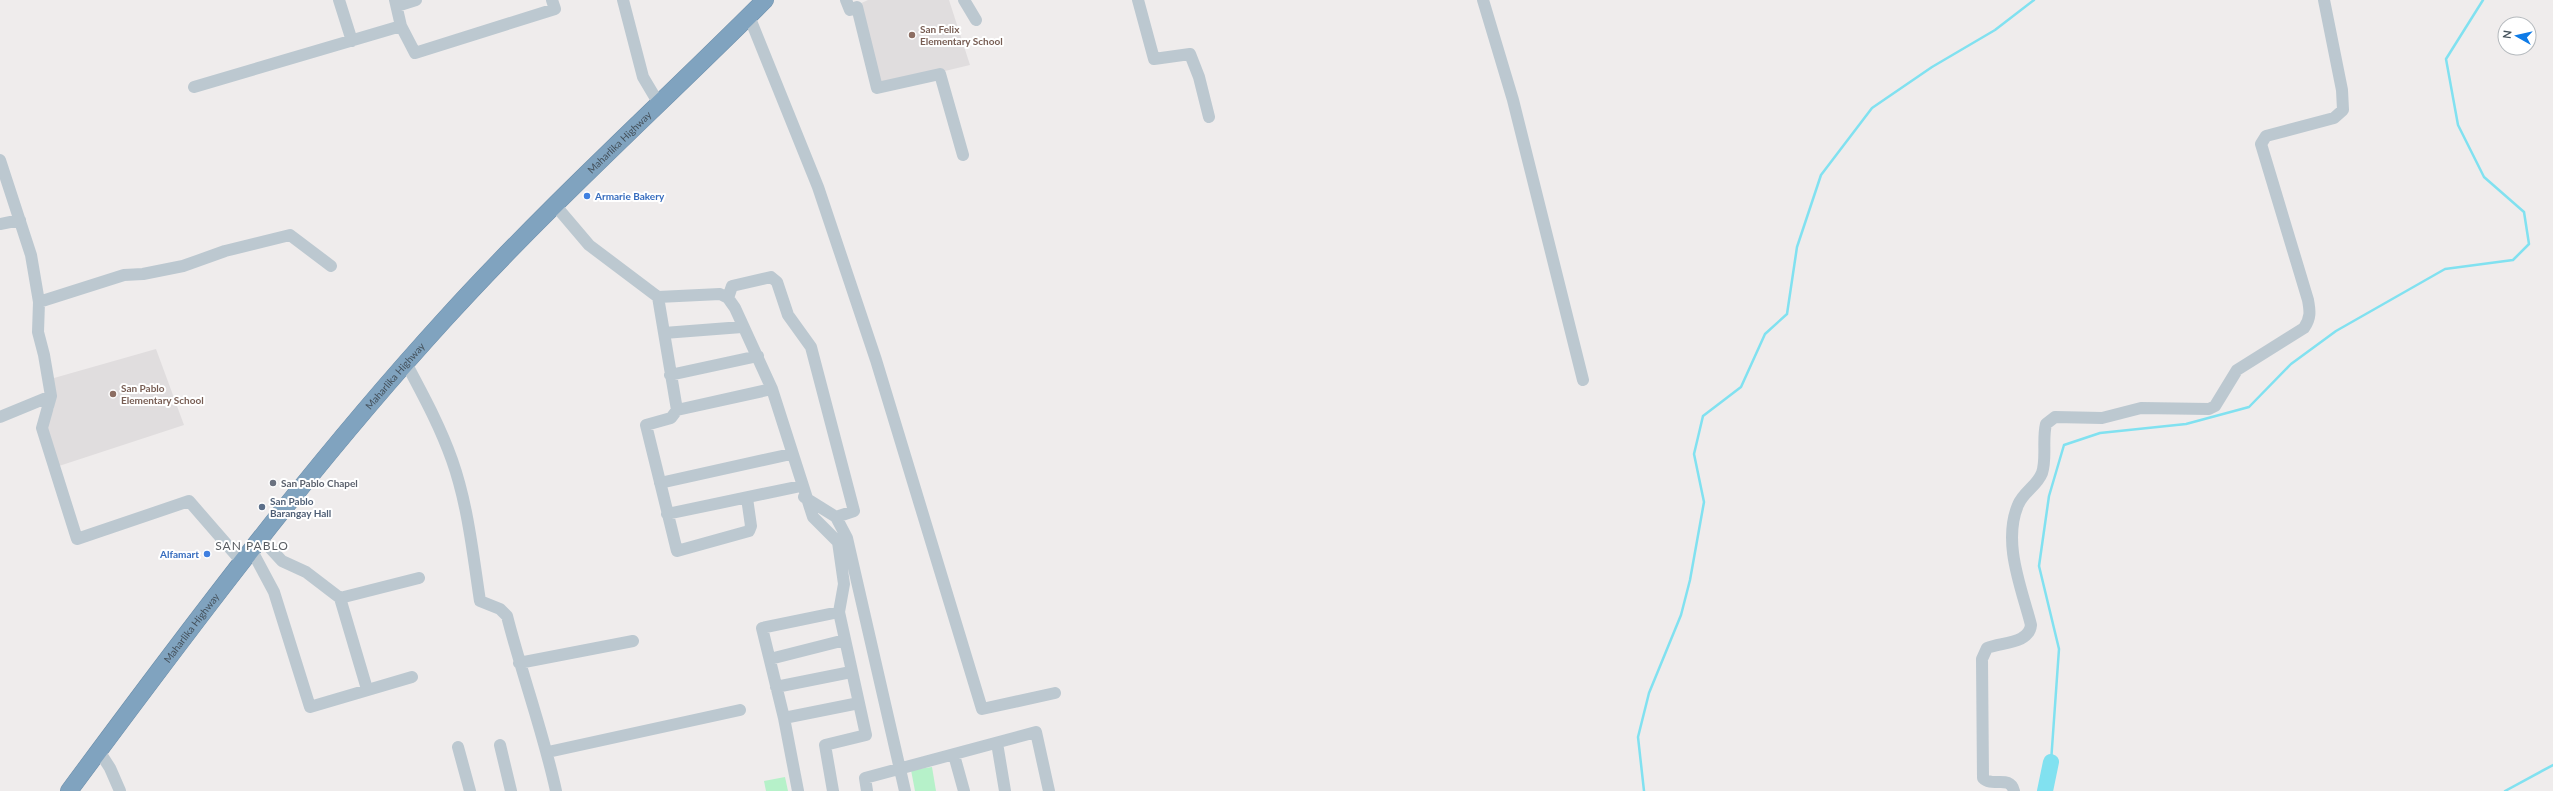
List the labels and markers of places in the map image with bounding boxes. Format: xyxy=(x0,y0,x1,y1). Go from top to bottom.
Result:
place label: San Felix Elementary School xyxy=(920,23,1003,47)
marker: San Felix Elementary School xyxy=(907,30,917,40)
place label: Armarie Bakery xyxy=(594,190,665,202)
marker: Armarie Bakery xyxy=(582,191,592,201)
place label: San Pablo Elementary School xyxy=(121,382,204,406)
marker: San Pablo Elementary School xyxy=(108,389,118,399)
place label: San Pablo Chapel xyxy=(281,477,358,489)
marker: San Pablo Chapel xyxy=(268,478,278,488)
place label: San Pablo Barangay Hall xyxy=(270,495,331,519)
marker: San Pablo Barangay Hall xyxy=(257,502,267,512)
place label: Alfamart xyxy=(159,548,199,560)
marker: Alfamart xyxy=(202,549,212,559)

